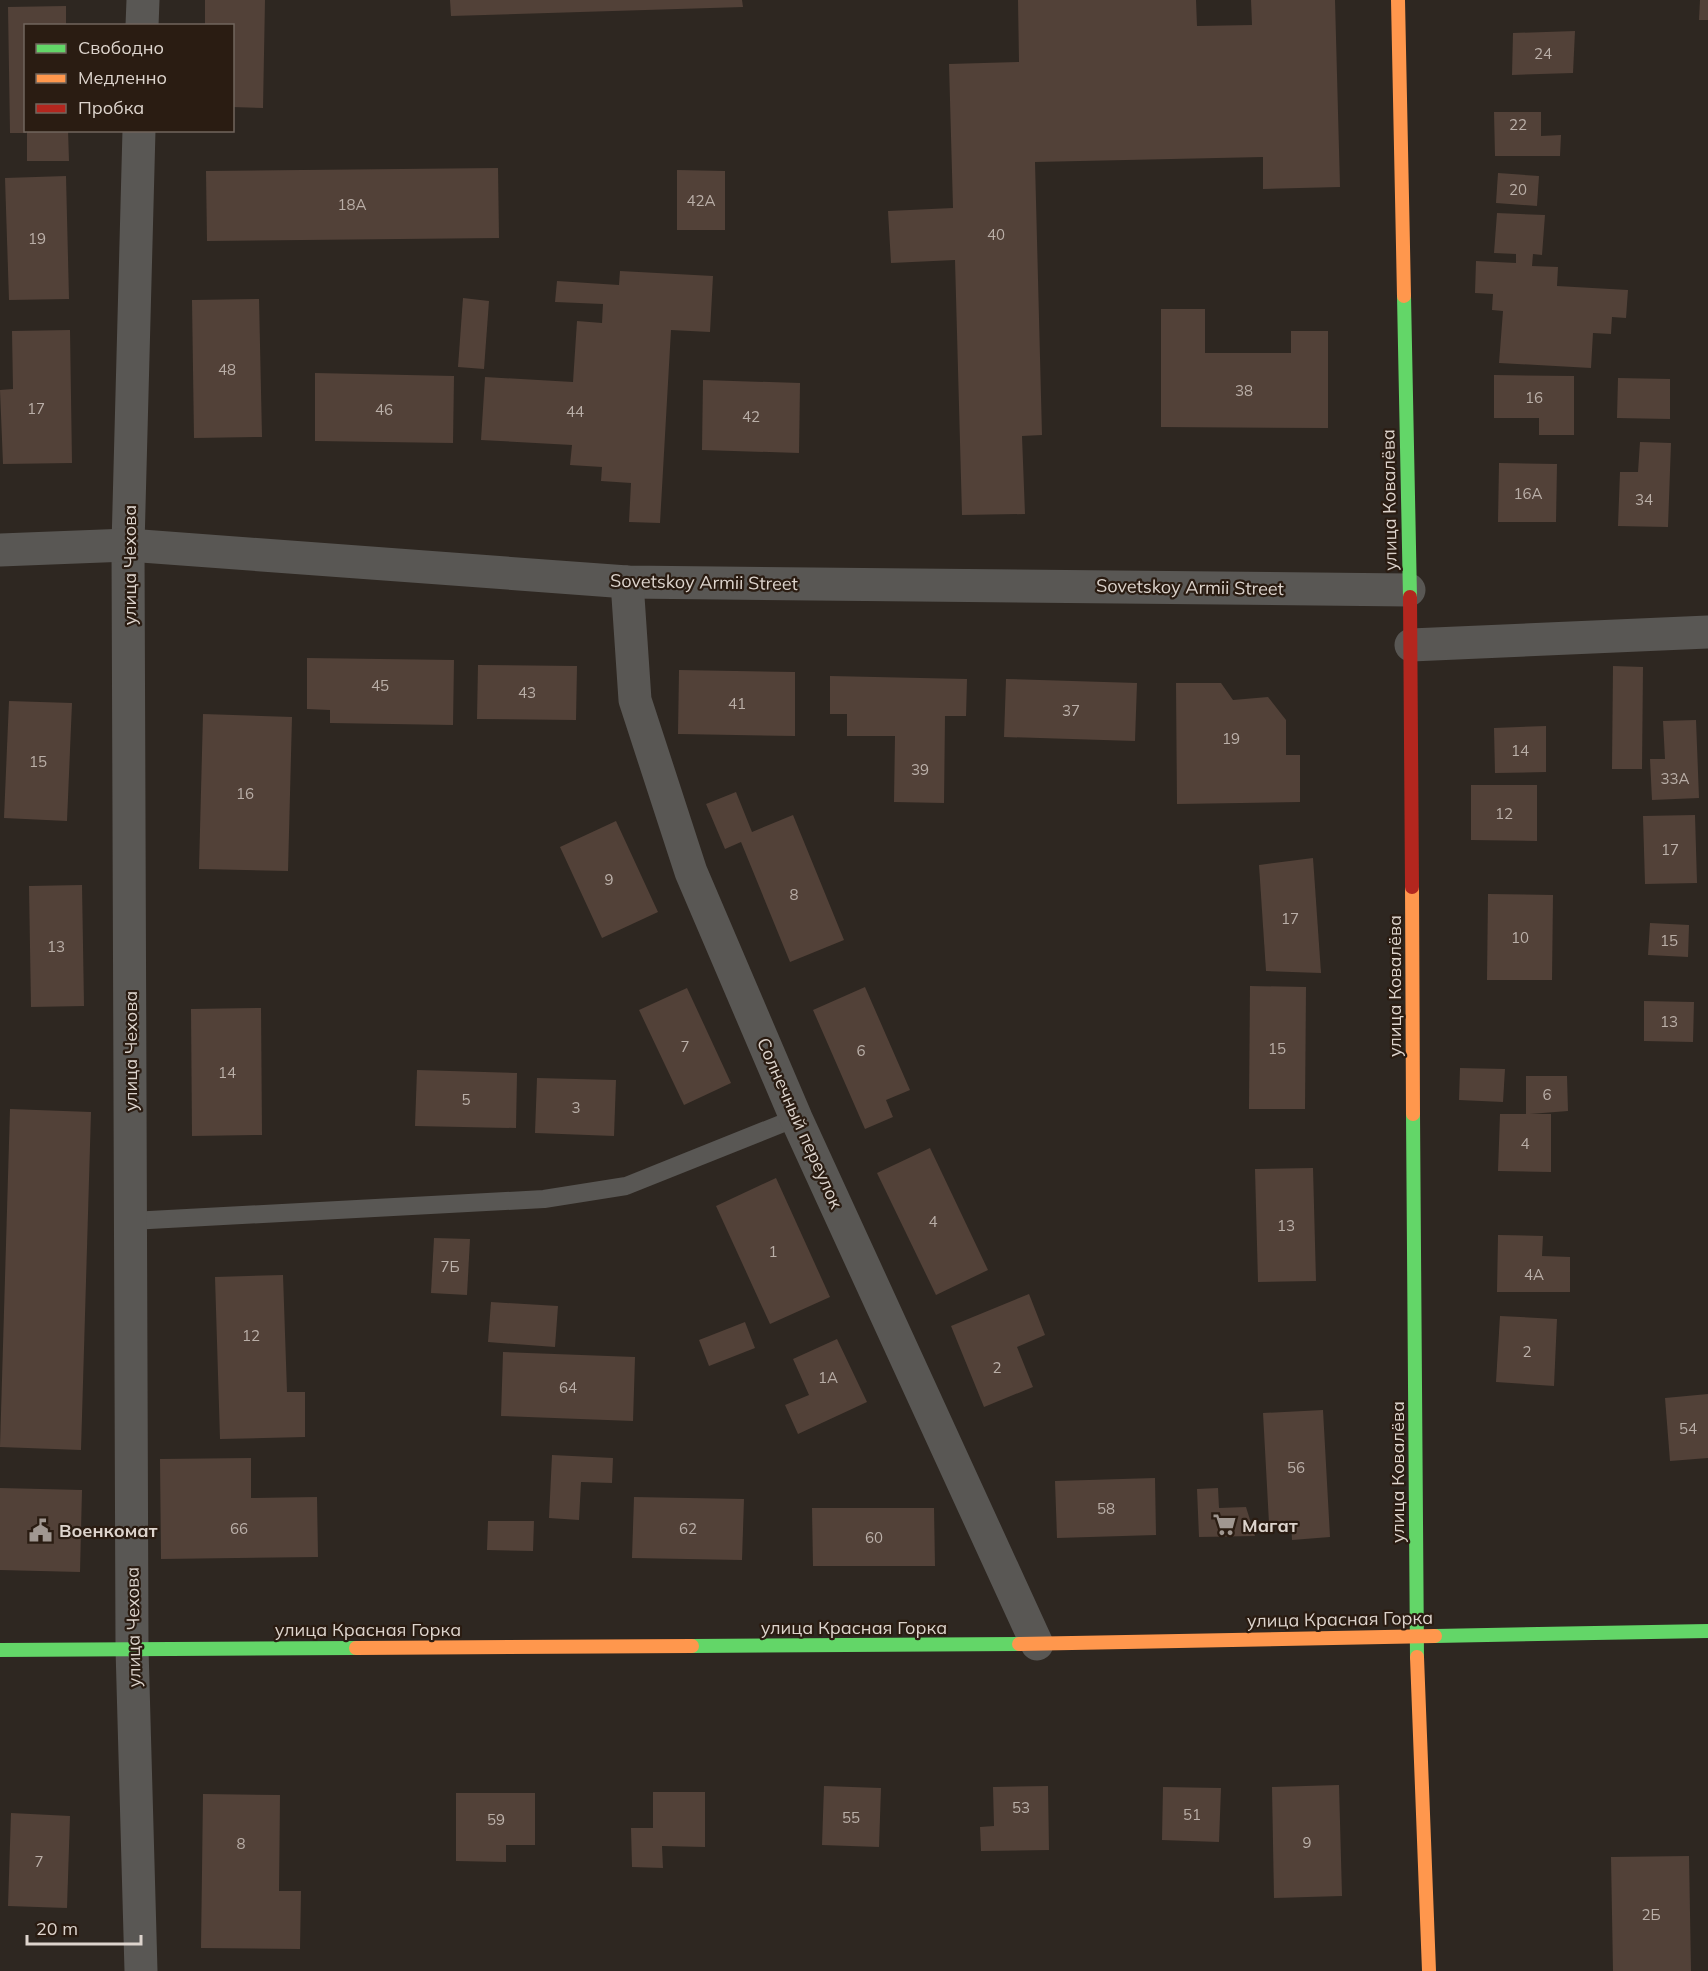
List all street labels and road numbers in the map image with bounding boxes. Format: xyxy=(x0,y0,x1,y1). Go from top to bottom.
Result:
street label: улица Ковалёва xyxy=(1376,429,1402,571)
street label: улица Чехова xyxy=(118,505,141,625)
street label: Sovetskoy Armii Street xyxy=(610,569,798,595)
street label: Sovetskoy Armii Street xyxy=(1096,574,1284,600)
street label: улица Ковалёва xyxy=(1383,915,1406,1057)
street label: улица Чехова xyxy=(119,991,142,1111)
street label: Солнечный переулок xyxy=(752,1034,848,1212)
street label: улица Ковалёва xyxy=(1386,1401,1409,1543)
street label: улица Чехова xyxy=(120,1567,146,1687)
street label: улица Красная Горка xyxy=(1247,1606,1433,1632)
street label: улица Красная Горка xyxy=(761,1616,947,1639)
street label: улица Красная Горка xyxy=(275,1618,461,1641)

